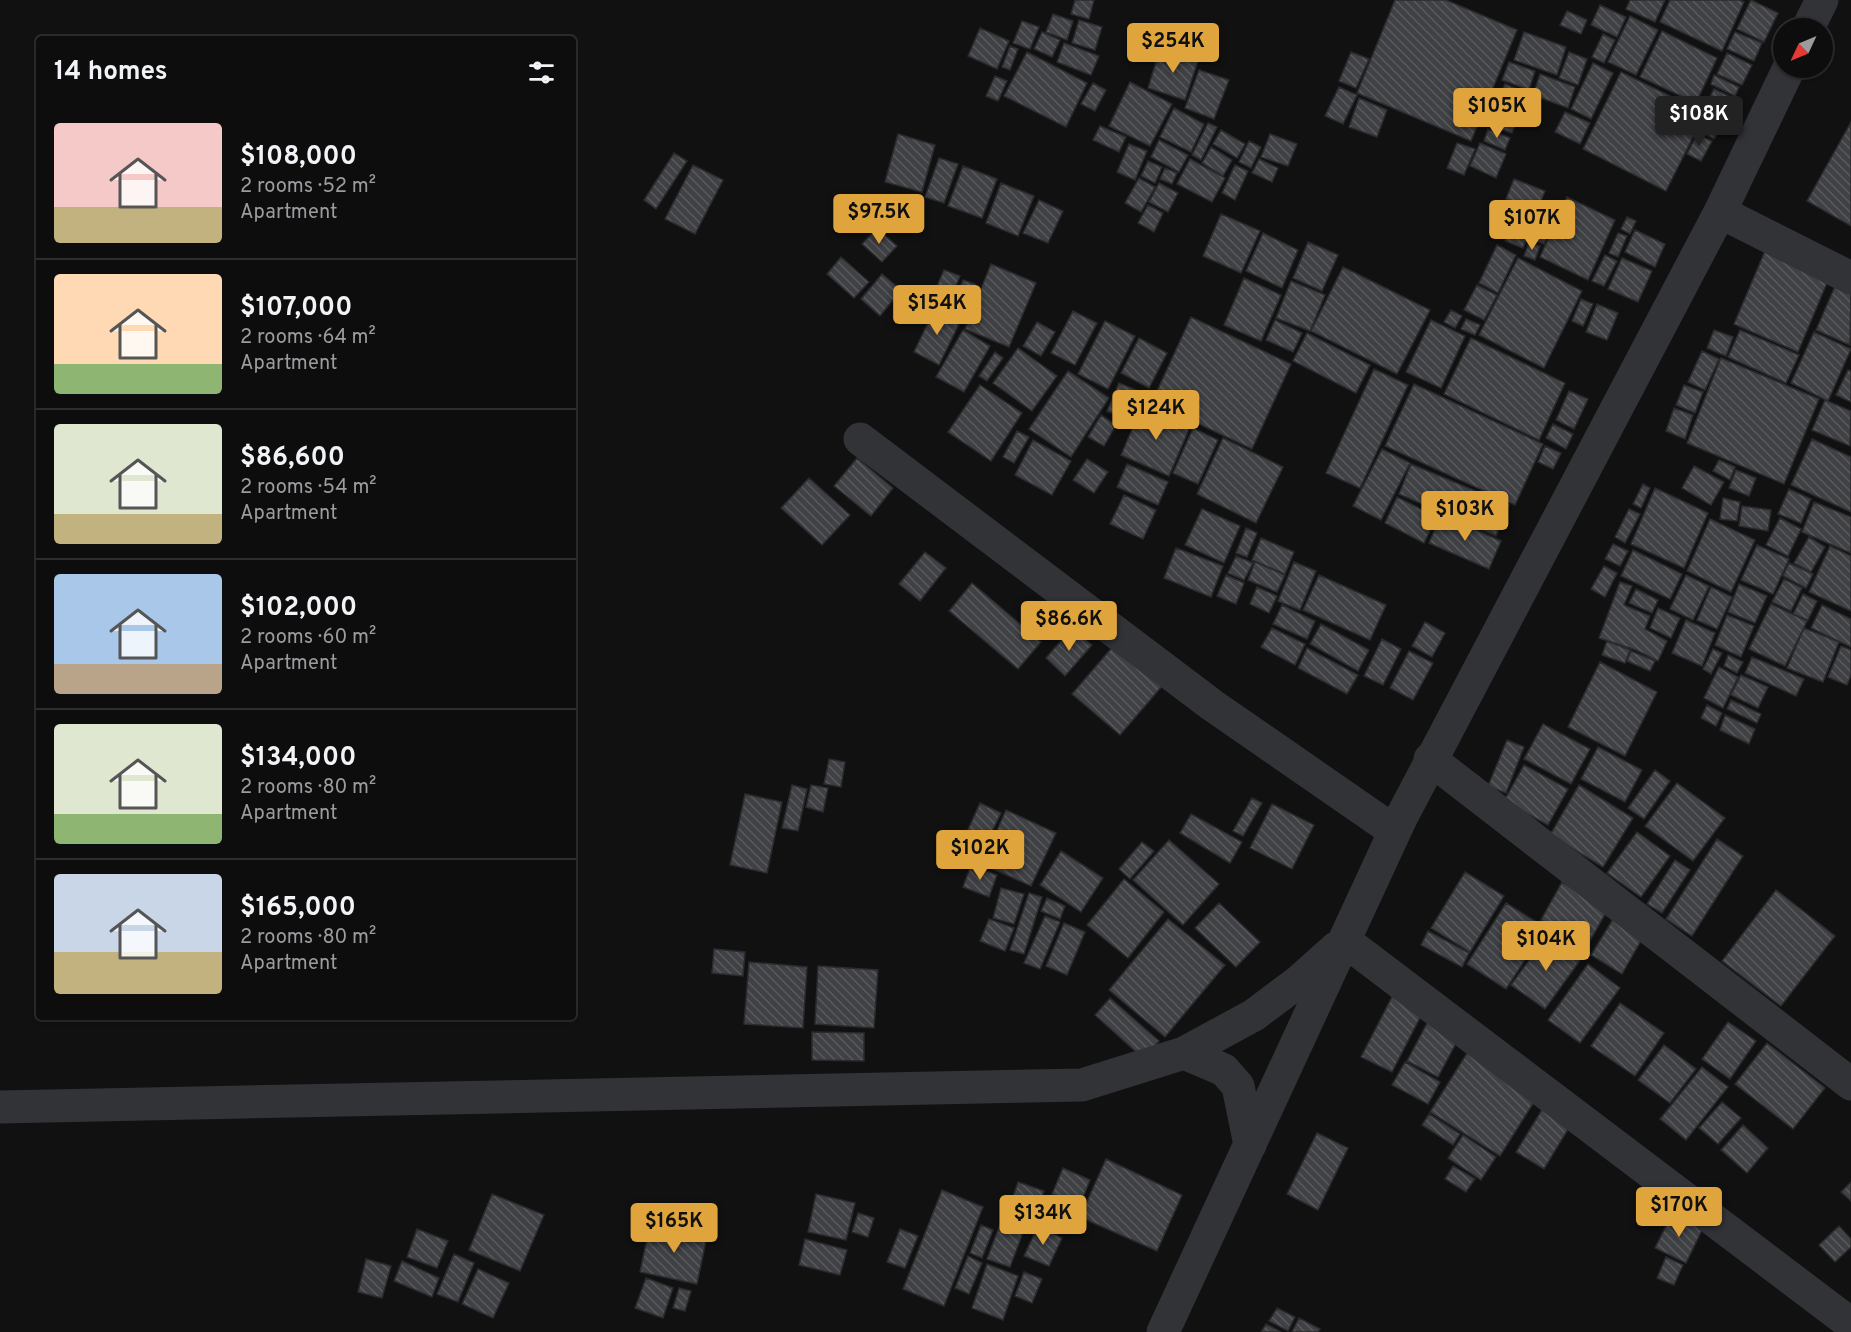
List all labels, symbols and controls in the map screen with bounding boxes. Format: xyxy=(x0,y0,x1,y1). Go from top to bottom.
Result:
north arrow xyxy=(1773,18,1833,78)
map controls xyxy=(1773,18,1833,78)
pin: $254K xyxy=(1131,23,1215,74)
text: $254K xyxy=(1141,29,1205,55)
text: 14 homes xyxy=(54,56,168,89)
icon: filters xyxy=(525,56,558,89)
pin: $105K xyxy=(1455,88,1539,139)
text: $105K xyxy=(1467,94,1527,120)
pin: $108K xyxy=(1657,96,1741,147)
text: $108K xyxy=(1669,102,1729,128)
text: $108,000 xyxy=(240,141,357,174)
icon: home xyxy=(102,147,174,219)
text: 2 rooms · 52 m² xyxy=(240,174,376,200)
pin: $97.5K xyxy=(830,194,928,245)
text: Apartment xyxy=(240,200,338,226)
text: $97.5K xyxy=(847,200,911,226)
pin: $107K xyxy=(1490,200,1574,251)
text: $107K xyxy=(1503,206,1561,232)
pin: $154K xyxy=(895,285,979,336)
text: $154K xyxy=(907,291,967,317)
text: $107,000 xyxy=(240,292,352,325)
icon: home xyxy=(102,298,174,370)
text: 2 rooms · 64 m² xyxy=(240,325,376,351)
text: Apartment xyxy=(240,351,338,377)
pin: $124K xyxy=(1114,390,1198,441)
text: $124K xyxy=(1126,396,1186,422)
text: $86,600 xyxy=(240,442,345,475)
icon: home xyxy=(102,448,174,520)
text: 2 rooms · 54 m² xyxy=(240,475,377,501)
pin: $103K xyxy=(1423,491,1507,542)
text: $103K xyxy=(1435,497,1495,523)
text: Apartment xyxy=(240,501,338,527)
text: $102,000 xyxy=(240,592,357,625)
icon: home xyxy=(102,598,174,670)
pin: $86.6K xyxy=(1020,601,1118,652)
text: $86.6K xyxy=(1035,607,1103,633)
text: 2 rooms · 60 m² xyxy=(240,625,376,651)
text: Apartment xyxy=(240,651,338,677)
text: $134,000 xyxy=(240,742,356,775)
icon: home xyxy=(102,748,174,820)
text: 2 rooms · 80 m² xyxy=(240,775,376,801)
text: Apartment xyxy=(240,801,338,827)
pin: $102K xyxy=(938,830,1022,881)
text: $102K xyxy=(950,836,1010,862)
text: $165,000 xyxy=(240,892,356,925)
icon: home xyxy=(102,898,174,970)
pin: $104K xyxy=(1504,921,1588,972)
text: 2 rooms · 80 m² xyxy=(240,925,376,951)
text: $104K xyxy=(1516,927,1576,953)
text: Apartment xyxy=(240,951,338,977)
pin: $170K xyxy=(1637,1187,1721,1238)
text: $170K xyxy=(1650,1193,1708,1219)
pin: $134K xyxy=(1001,1195,1085,1246)
text: $134K xyxy=(1013,1201,1073,1227)
pin: $165K xyxy=(632,1203,716,1254)
text: $165K xyxy=(645,1209,703,1235)

